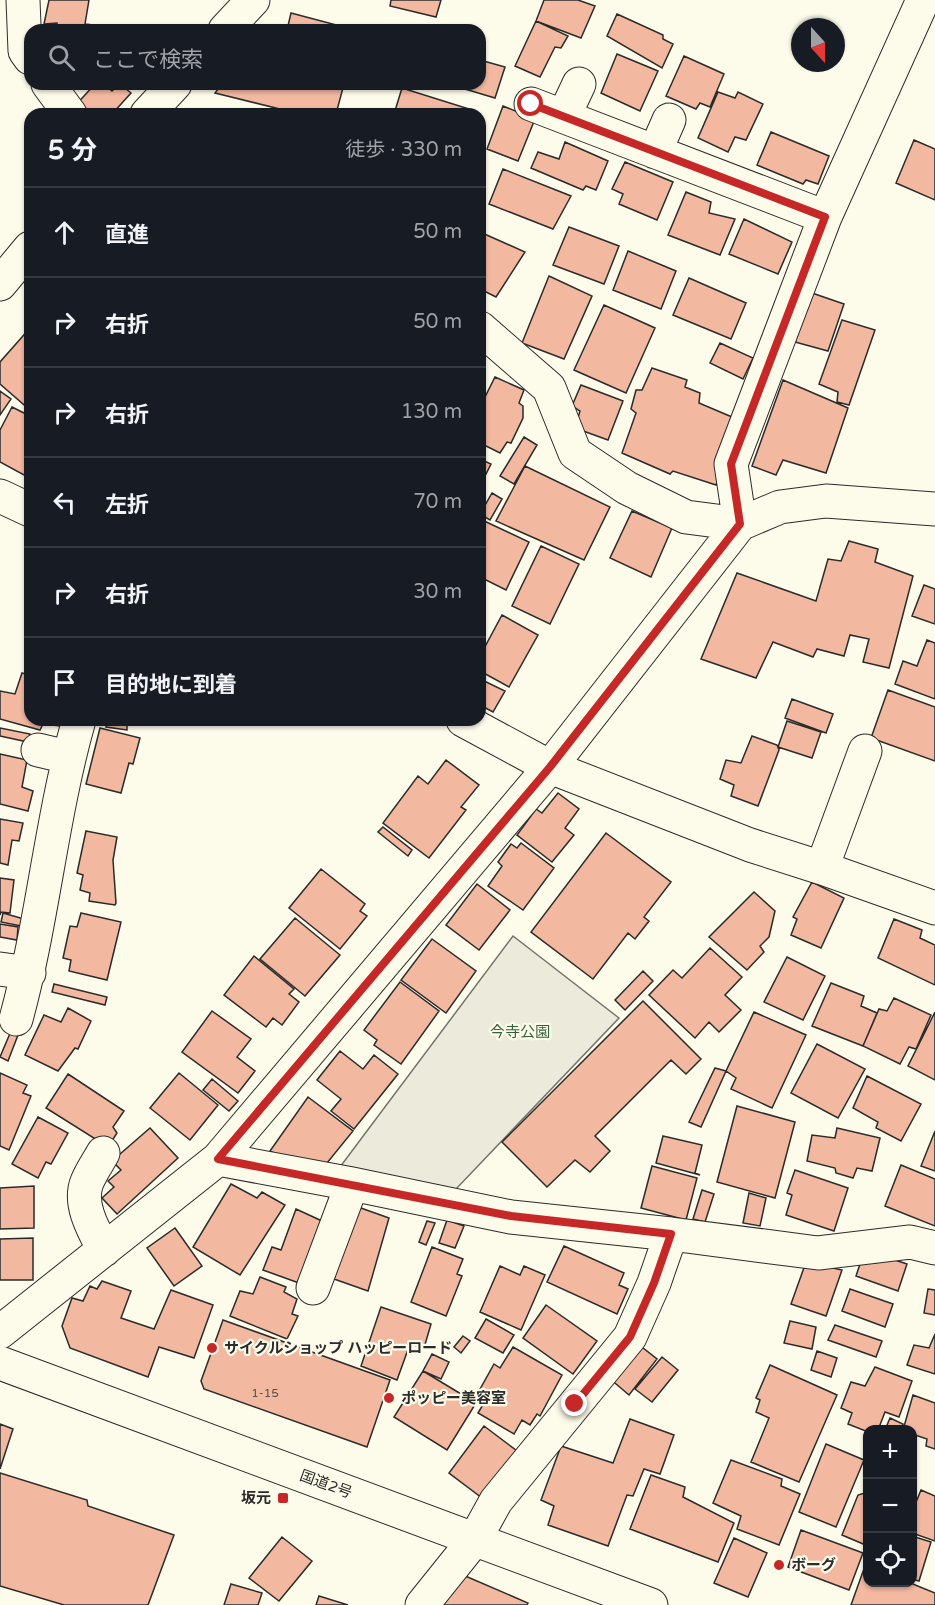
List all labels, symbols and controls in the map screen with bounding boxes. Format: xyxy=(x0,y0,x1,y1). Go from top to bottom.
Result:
north arrow xyxy=(791,18,845,72)
search box xyxy=(24,24,486,90)
icon: search xyxy=(45,41,78,74)
text: ここで検索 xyxy=(93,47,203,73)
route start xyxy=(517,90,543,116)
text: 5 分 xyxy=(48,135,97,166)
text: 徒歩 · 330 m xyxy=(345,138,462,162)
icon: ahead xyxy=(48,216,81,249)
text: 50 m xyxy=(413,220,462,244)
text: 直進 xyxy=(105,222,149,248)
icon: right xyxy=(48,306,81,339)
text: 50 m xyxy=(413,310,462,334)
text: 右折 xyxy=(105,312,149,338)
icon: right xyxy=(48,396,81,429)
text: 130 m xyxy=(401,400,462,424)
text: 右折 xyxy=(105,402,149,428)
icon: left xyxy=(48,486,81,519)
text: 70 m xyxy=(413,490,462,514)
text: 左折 xyxy=(105,492,149,518)
icon: right xyxy=(48,576,81,609)
text: 30 m xyxy=(413,580,462,604)
text: 右折 xyxy=(105,582,149,608)
icon: arrive xyxy=(48,666,81,699)
text: 目的地に到着 xyxy=(105,672,237,698)
park label: 今寺公園 xyxy=(490,1023,550,1041)
place label: サイクルショップ ハッピーロード xyxy=(224,1339,452,1357)
marker: サイクルショップ ハッピーロード xyxy=(205,1341,219,1355)
house number: 1-15 xyxy=(251,1386,279,1400)
place label: ポッピー美容室 xyxy=(401,1389,506,1407)
route end xyxy=(561,1390,587,1416)
marker: ポッピー美容室 xyxy=(382,1391,396,1405)
map controls xyxy=(863,1425,917,1587)
button: + xyxy=(863,1425,917,1479)
street label: 国道2号 xyxy=(297,1466,355,1502)
button: − xyxy=(863,1479,917,1533)
place label: 坂元 xyxy=(241,1489,271,1507)
marker: 坂元 xyxy=(276,1491,290,1505)
button: locate xyxy=(863,1533,917,1587)
place label: ボーグ xyxy=(791,1556,836,1574)
marker: ボーグ xyxy=(772,1558,786,1572)

